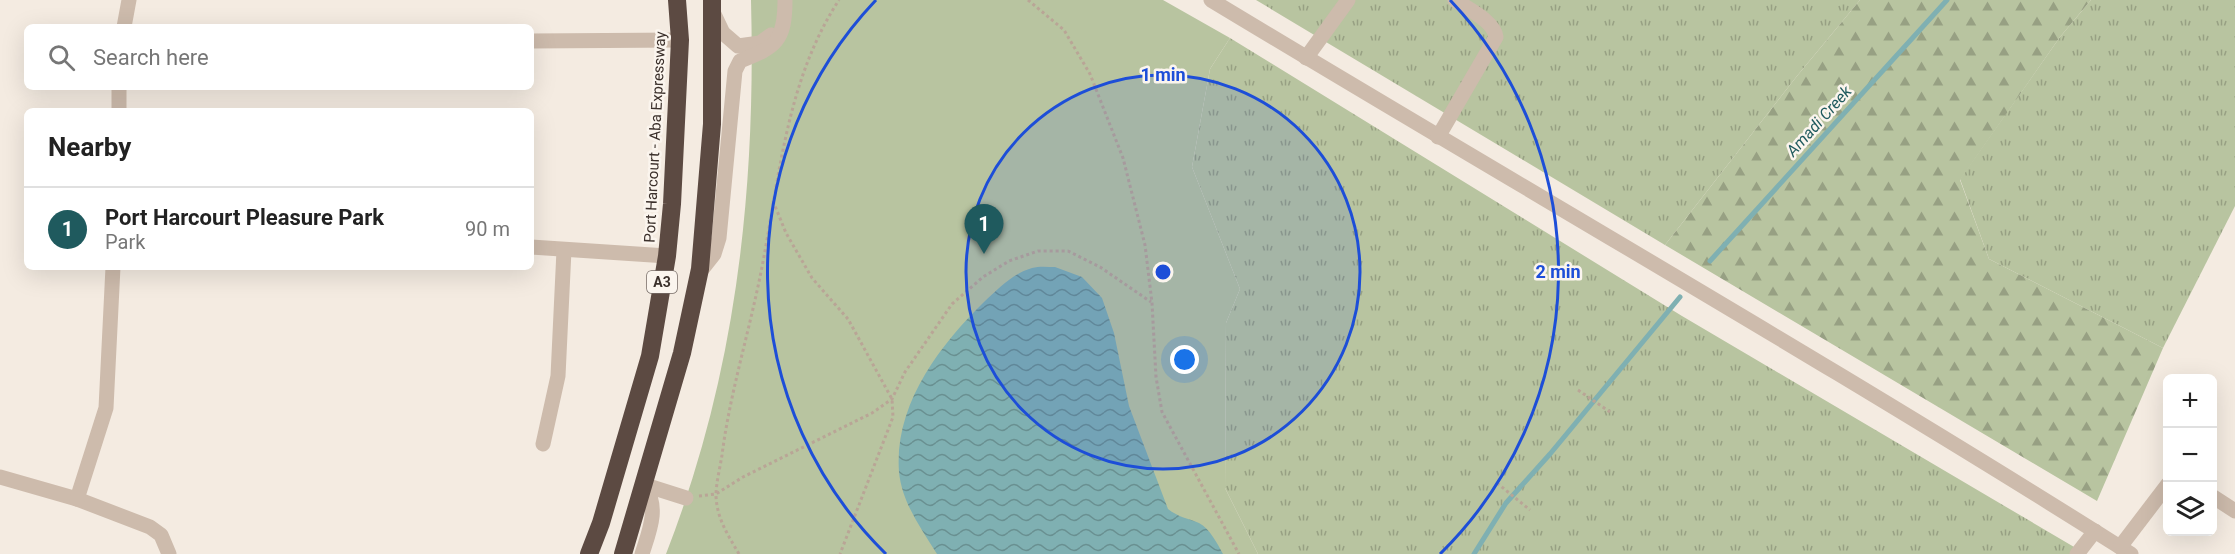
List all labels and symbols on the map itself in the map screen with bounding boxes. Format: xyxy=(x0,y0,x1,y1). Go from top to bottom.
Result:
street label: Port Harcourt - Aba Expressway xyxy=(640,31,670,243)
text: 1 min xyxy=(1140,64,1186,85)
water label: Amadi Creek xyxy=(1782,81,1856,161)
pin: 1 xyxy=(964,204,1004,254)
text: 2 min xyxy=(1535,261,1581,282)
centre of rings xyxy=(1153,262,1173,282)
road number: A3 xyxy=(647,271,677,293)
your location xyxy=(1170,345,1199,374)

